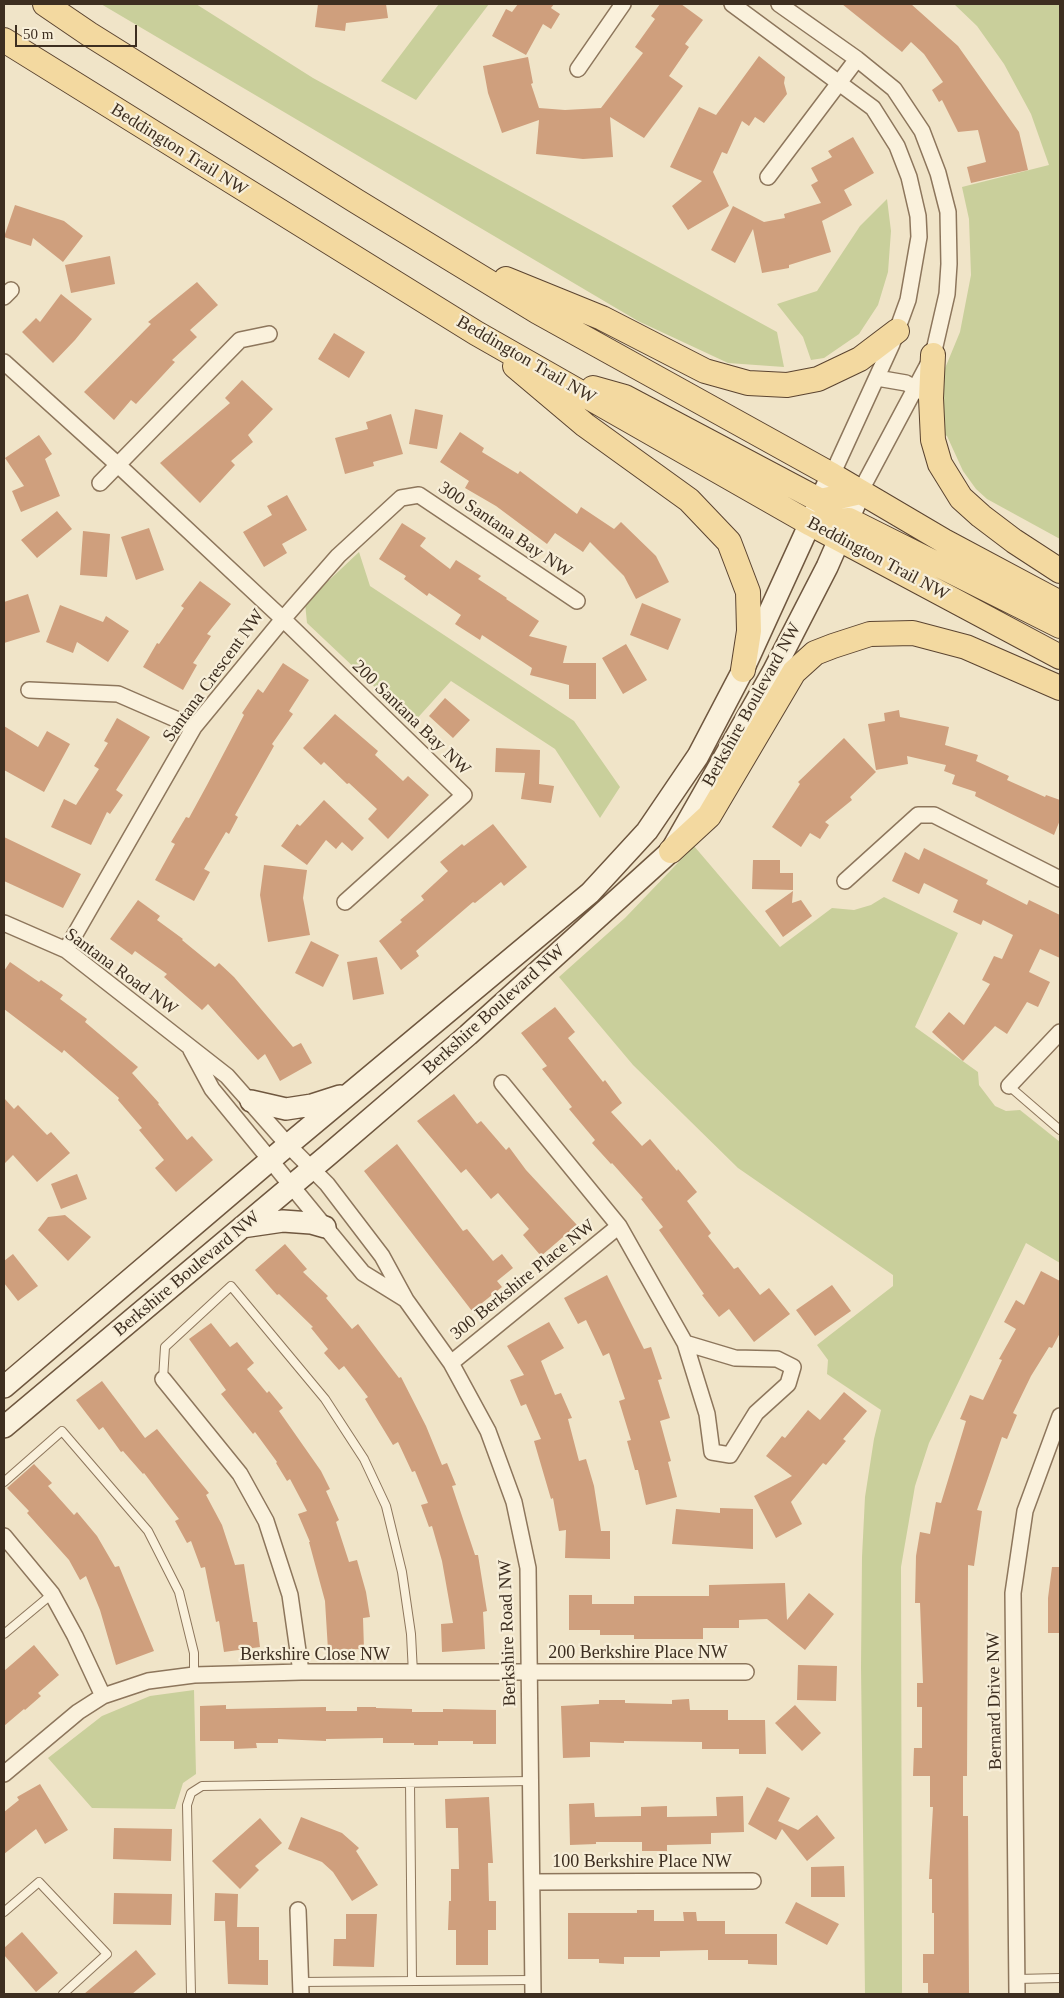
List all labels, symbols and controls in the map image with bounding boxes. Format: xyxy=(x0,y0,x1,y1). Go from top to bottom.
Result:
scale bar xyxy=(18,15,140,47)
text: 50 m xyxy=(23,26,53,42)
street label: Beddington Trail NW xyxy=(107,99,251,201)
street label: Beddington Trail NW xyxy=(452,311,600,409)
street label: 300 Santana Bay NW xyxy=(434,477,576,583)
street label: Beddington Trail NW xyxy=(803,513,953,605)
street label: Santana Crescent NW xyxy=(159,605,269,747)
street label: Berkshire Boulevard NW xyxy=(698,619,806,791)
street label: 200 Santana Bay NW xyxy=(347,656,475,780)
street label: Santana Road NW xyxy=(60,924,182,1020)
street label: Berkshire Boulevard NW xyxy=(418,940,570,1080)
street label: Berkshire Boulevard NW xyxy=(110,1207,264,1341)
street label: 300 Berkshire Place NW xyxy=(446,1215,600,1345)
street label: Berkshire Road NW xyxy=(495,1559,521,1707)
street label: Bernard Drive NW xyxy=(983,1632,1007,1770)
street label: 200 Berkshire Place NW xyxy=(548,1642,728,1664)
street label: Berkshire Close NW xyxy=(240,1644,390,1666)
street label: 100 Berkshire Place NW xyxy=(552,1851,732,1873)

